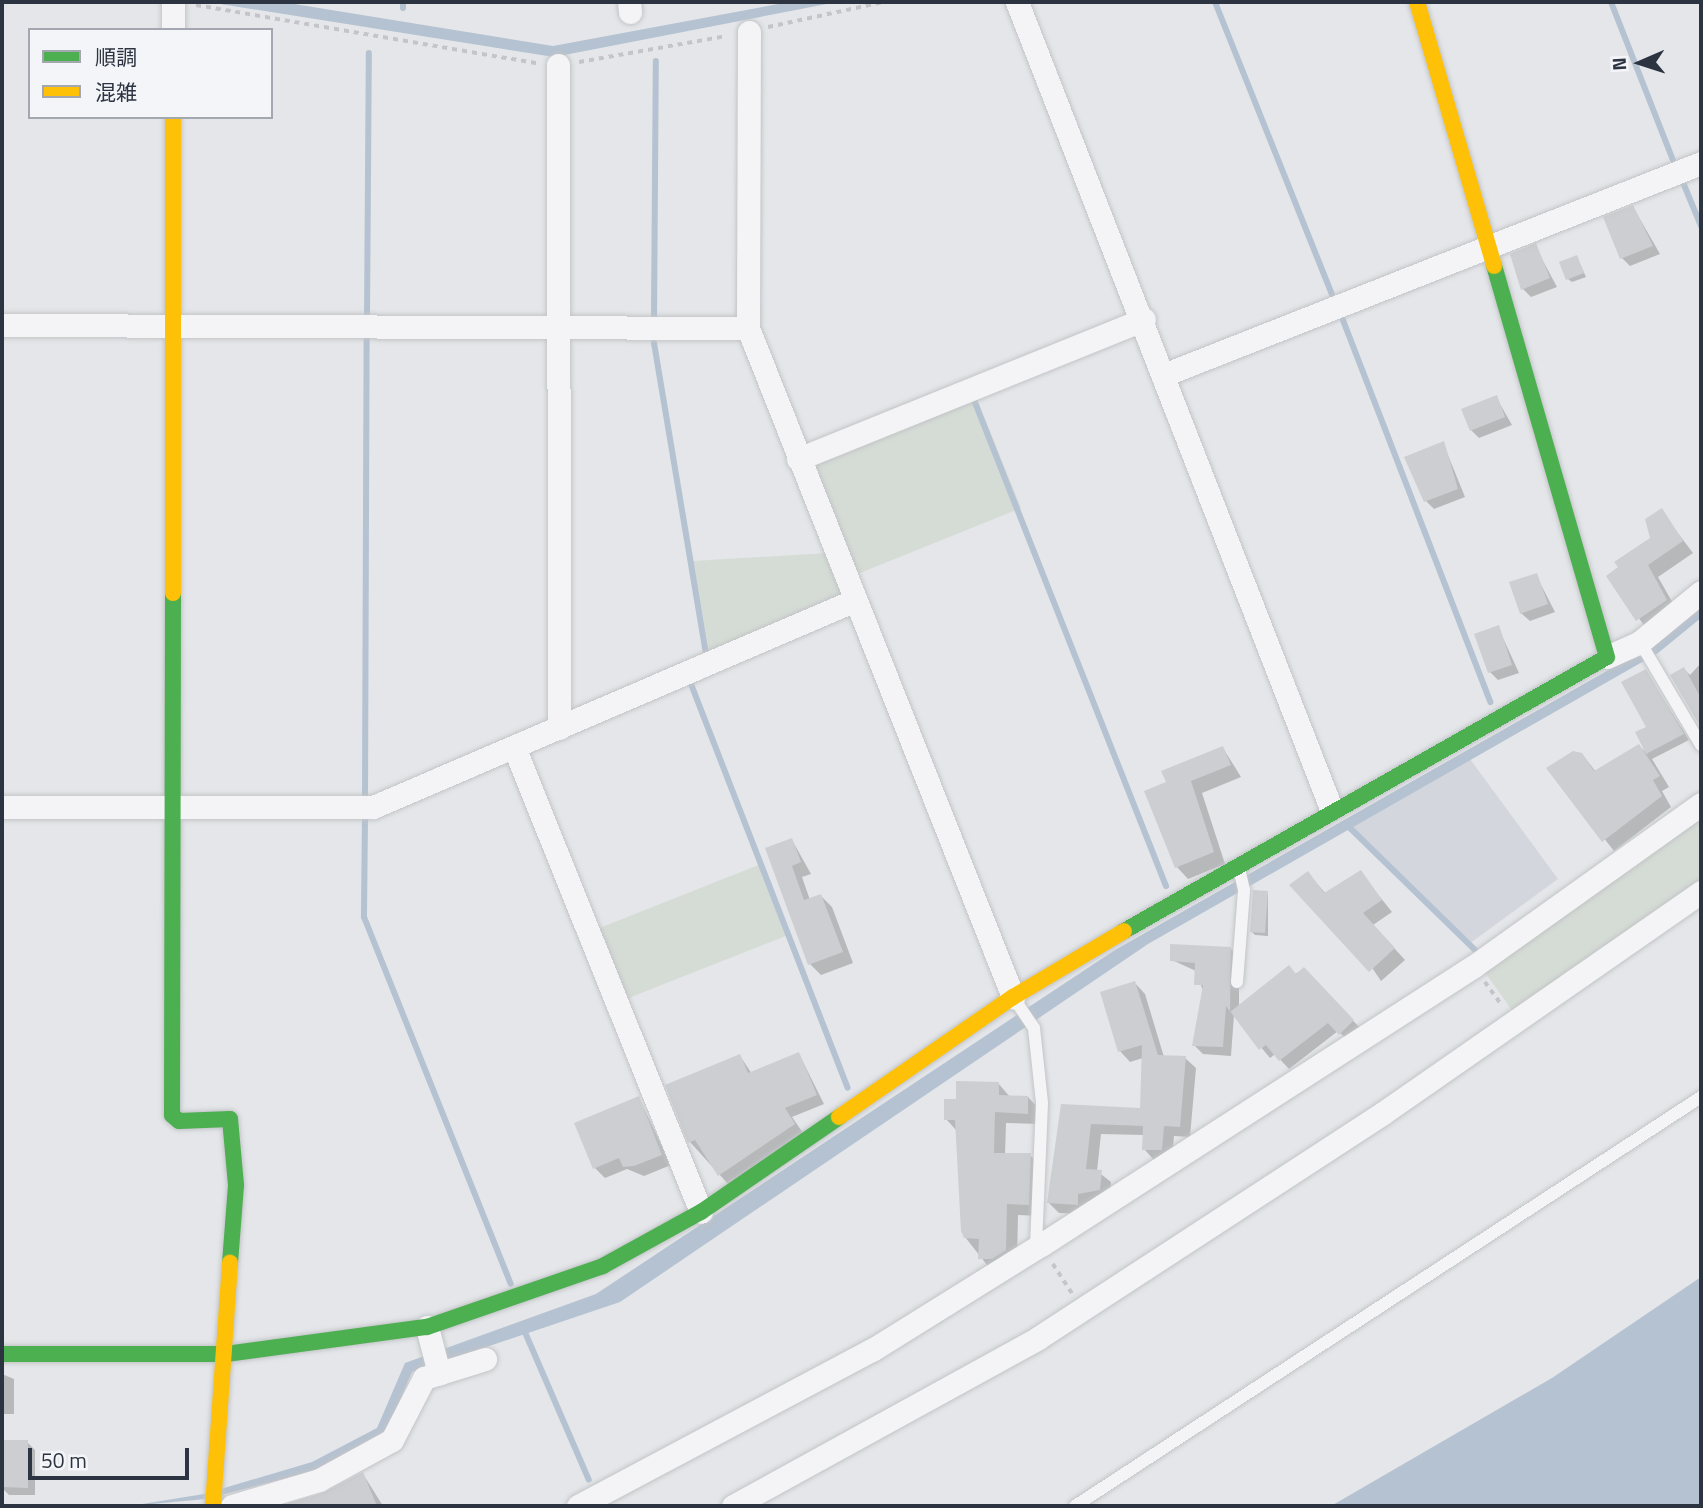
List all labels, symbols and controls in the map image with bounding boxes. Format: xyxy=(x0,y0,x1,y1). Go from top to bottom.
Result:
legend xyxy=(28,28,273,119)
north arrow xyxy=(1605,28,1675,98)
text: 順調 xyxy=(95,41,137,73)
text: N xyxy=(1604,57,1633,71)
text: 混雑 xyxy=(95,76,137,108)
scale bar xyxy=(32,1434,192,1478)
text: 50 m xyxy=(41,1444,87,1476)

